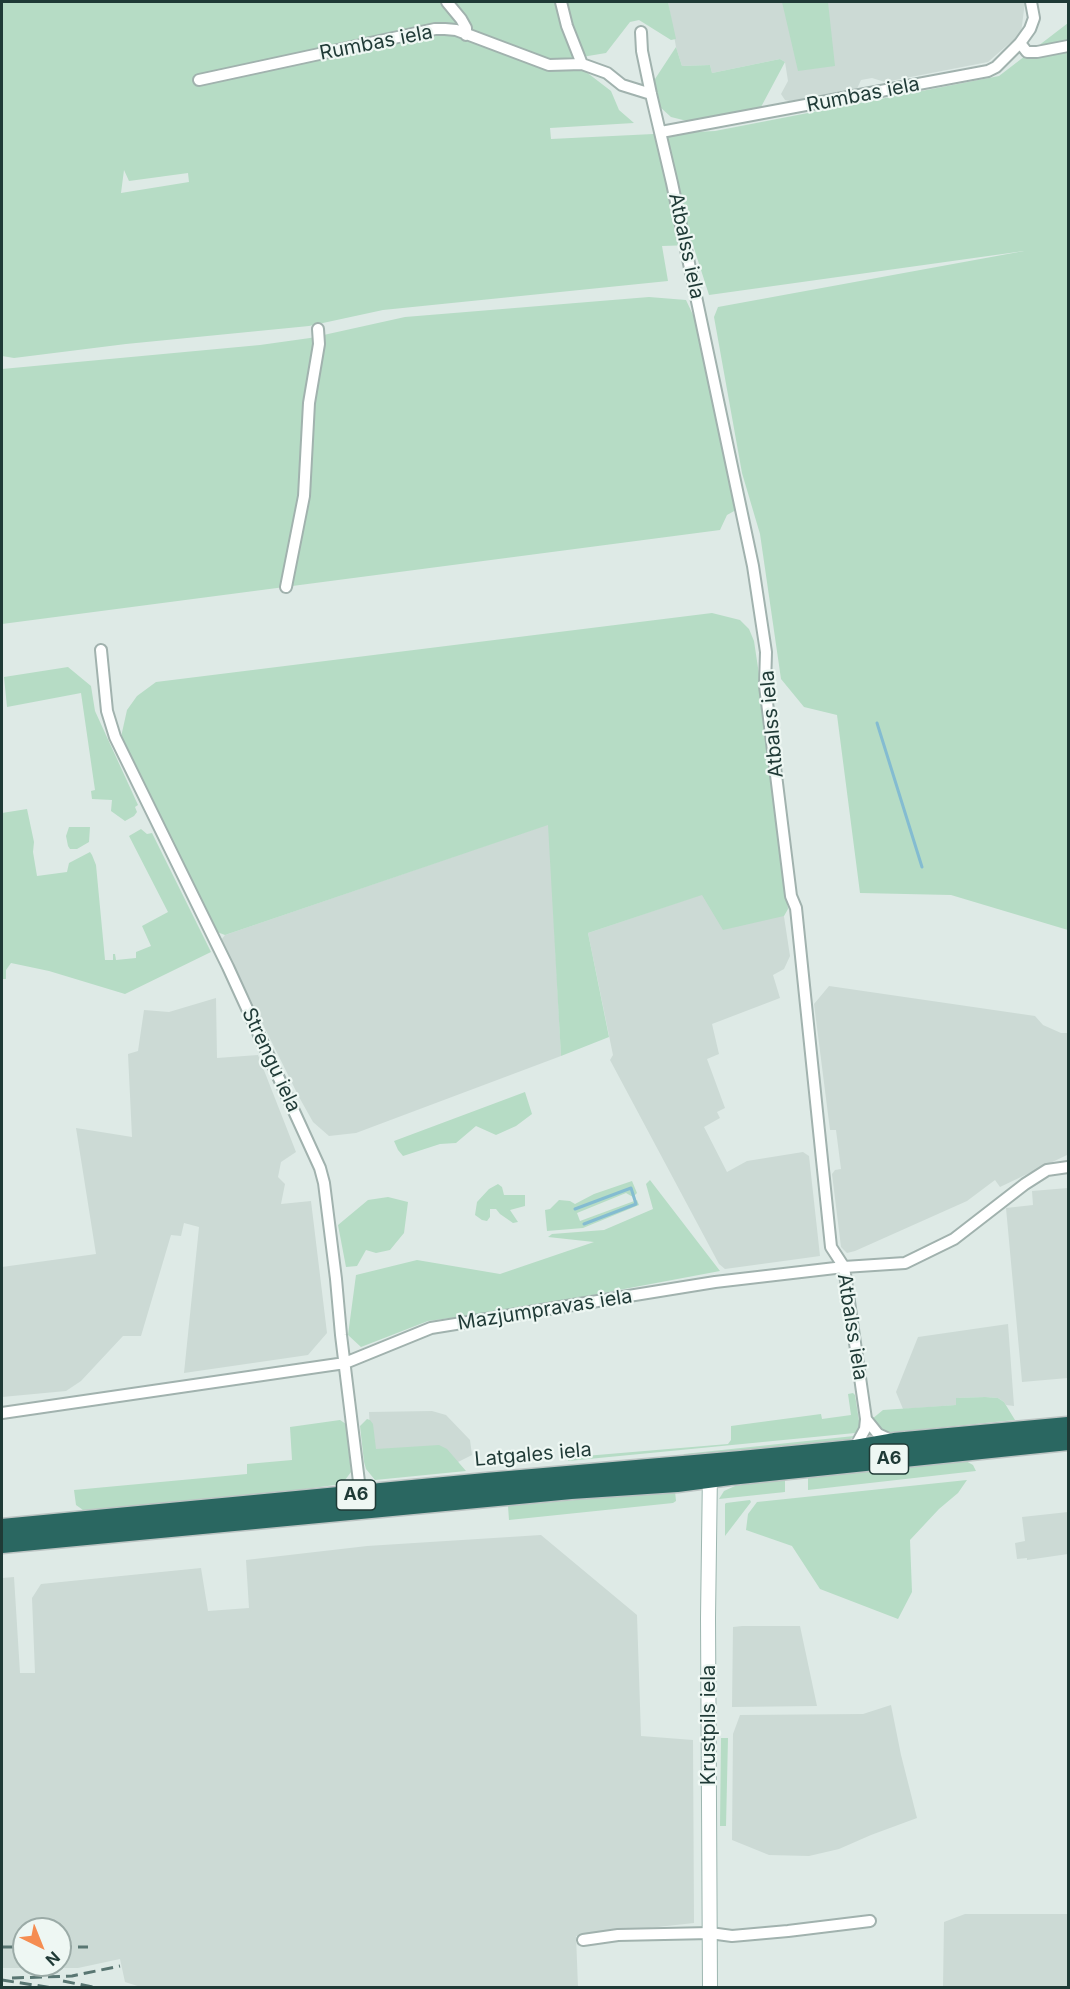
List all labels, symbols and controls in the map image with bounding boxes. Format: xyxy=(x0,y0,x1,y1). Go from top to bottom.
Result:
street label: Rumbas iela xyxy=(317,20,435,66)
street label: Rumbas iela xyxy=(804,72,922,118)
street label: Atbalss iela xyxy=(663,191,709,301)
street label: Atbalss iela xyxy=(755,669,789,779)
street label: Strengu iela xyxy=(236,1004,306,1116)
street label: Atbalss iela xyxy=(832,1272,872,1382)
street label: Mazjumpravas iela xyxy=(456,1284,634,1336)
street label: Latgales iela xyxy=(473,1438,593,1472)
road number: A6 xyxy=(870,1444,908,1474)
road number: A6 xyxy=(336,1480,376,1510)
street label: Krustpils iela xyxy=(697,1665,721,1785)
north arrow xyxy=(12,1917,72,1977)
text: N xyxy=(42,1947,64,1970)

